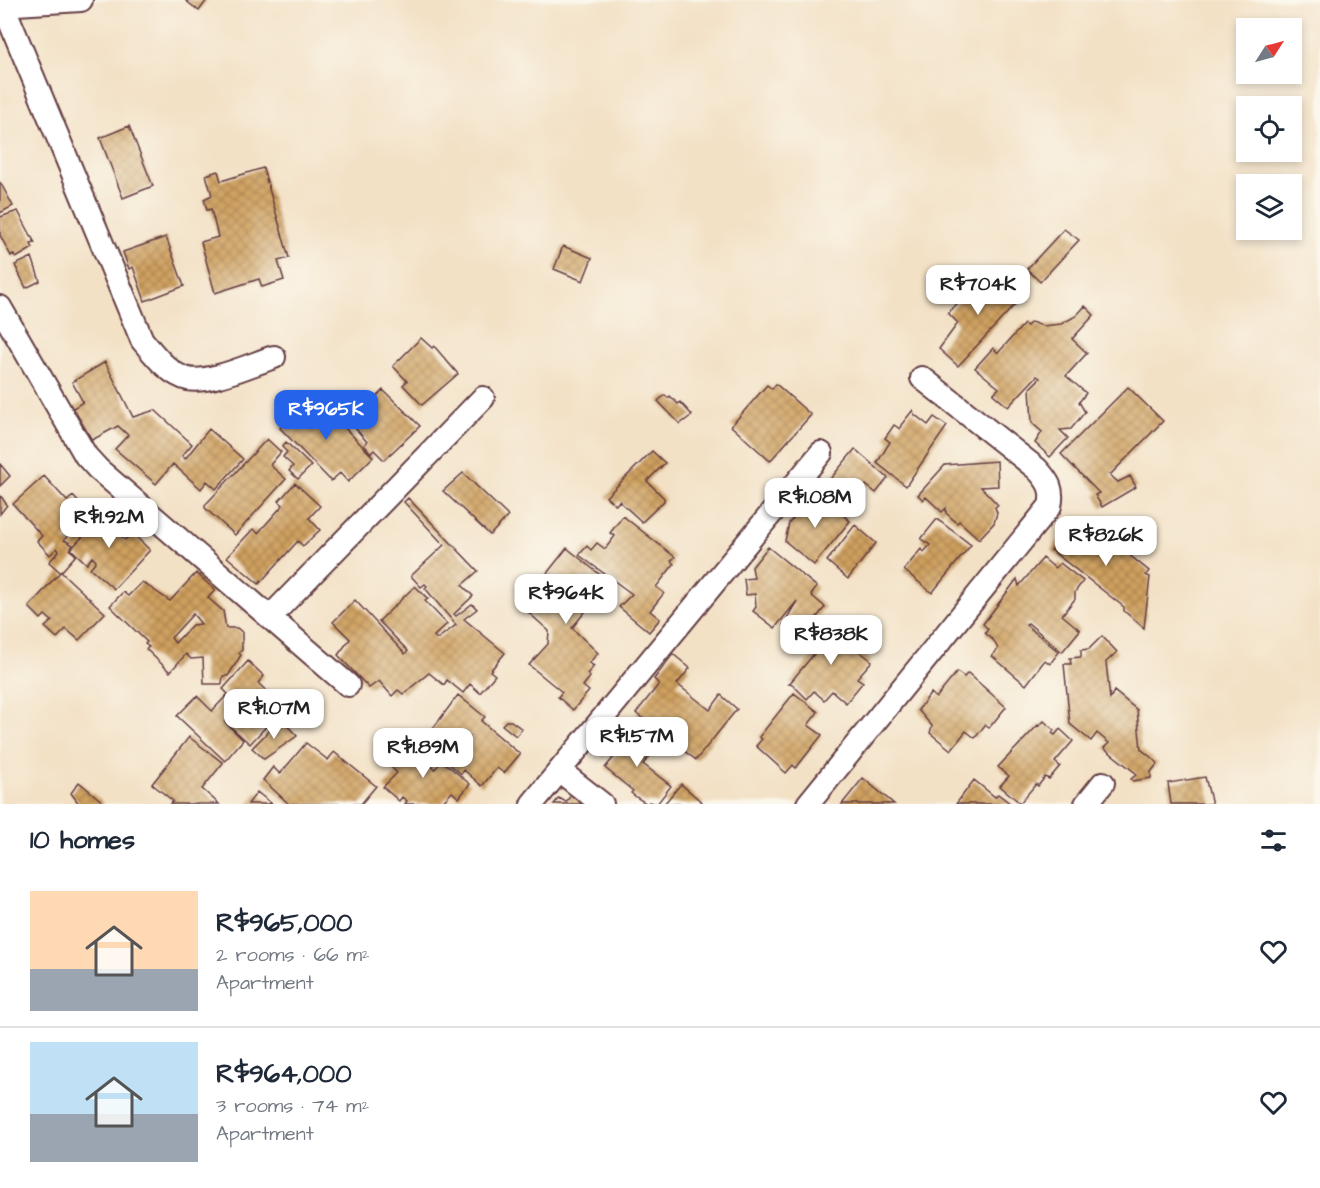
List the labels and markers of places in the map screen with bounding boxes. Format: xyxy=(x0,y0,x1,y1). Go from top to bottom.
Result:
pin: R$704K xyxy=(929,265,1027,316)
pin: R$965K xyxy=(277,390,375,441)
pin: R$1.08M xyxy=(760,478,870,529)
pin: R$1.92M xyxy=(54,498,164,549)
pin: R$826K xyxy=(1057,516,1155,567)
pin: R$964K xyxy=(517,574,615,625)
pin: R$838K xyxy=(782,615,880,666)
pin: R$1.07M xyxy=(219,689,329,740)
pin: R$1.57M xyxy=(582,717,692,768)
pin: R$1.89M xyxy=(368,728,478,779)

